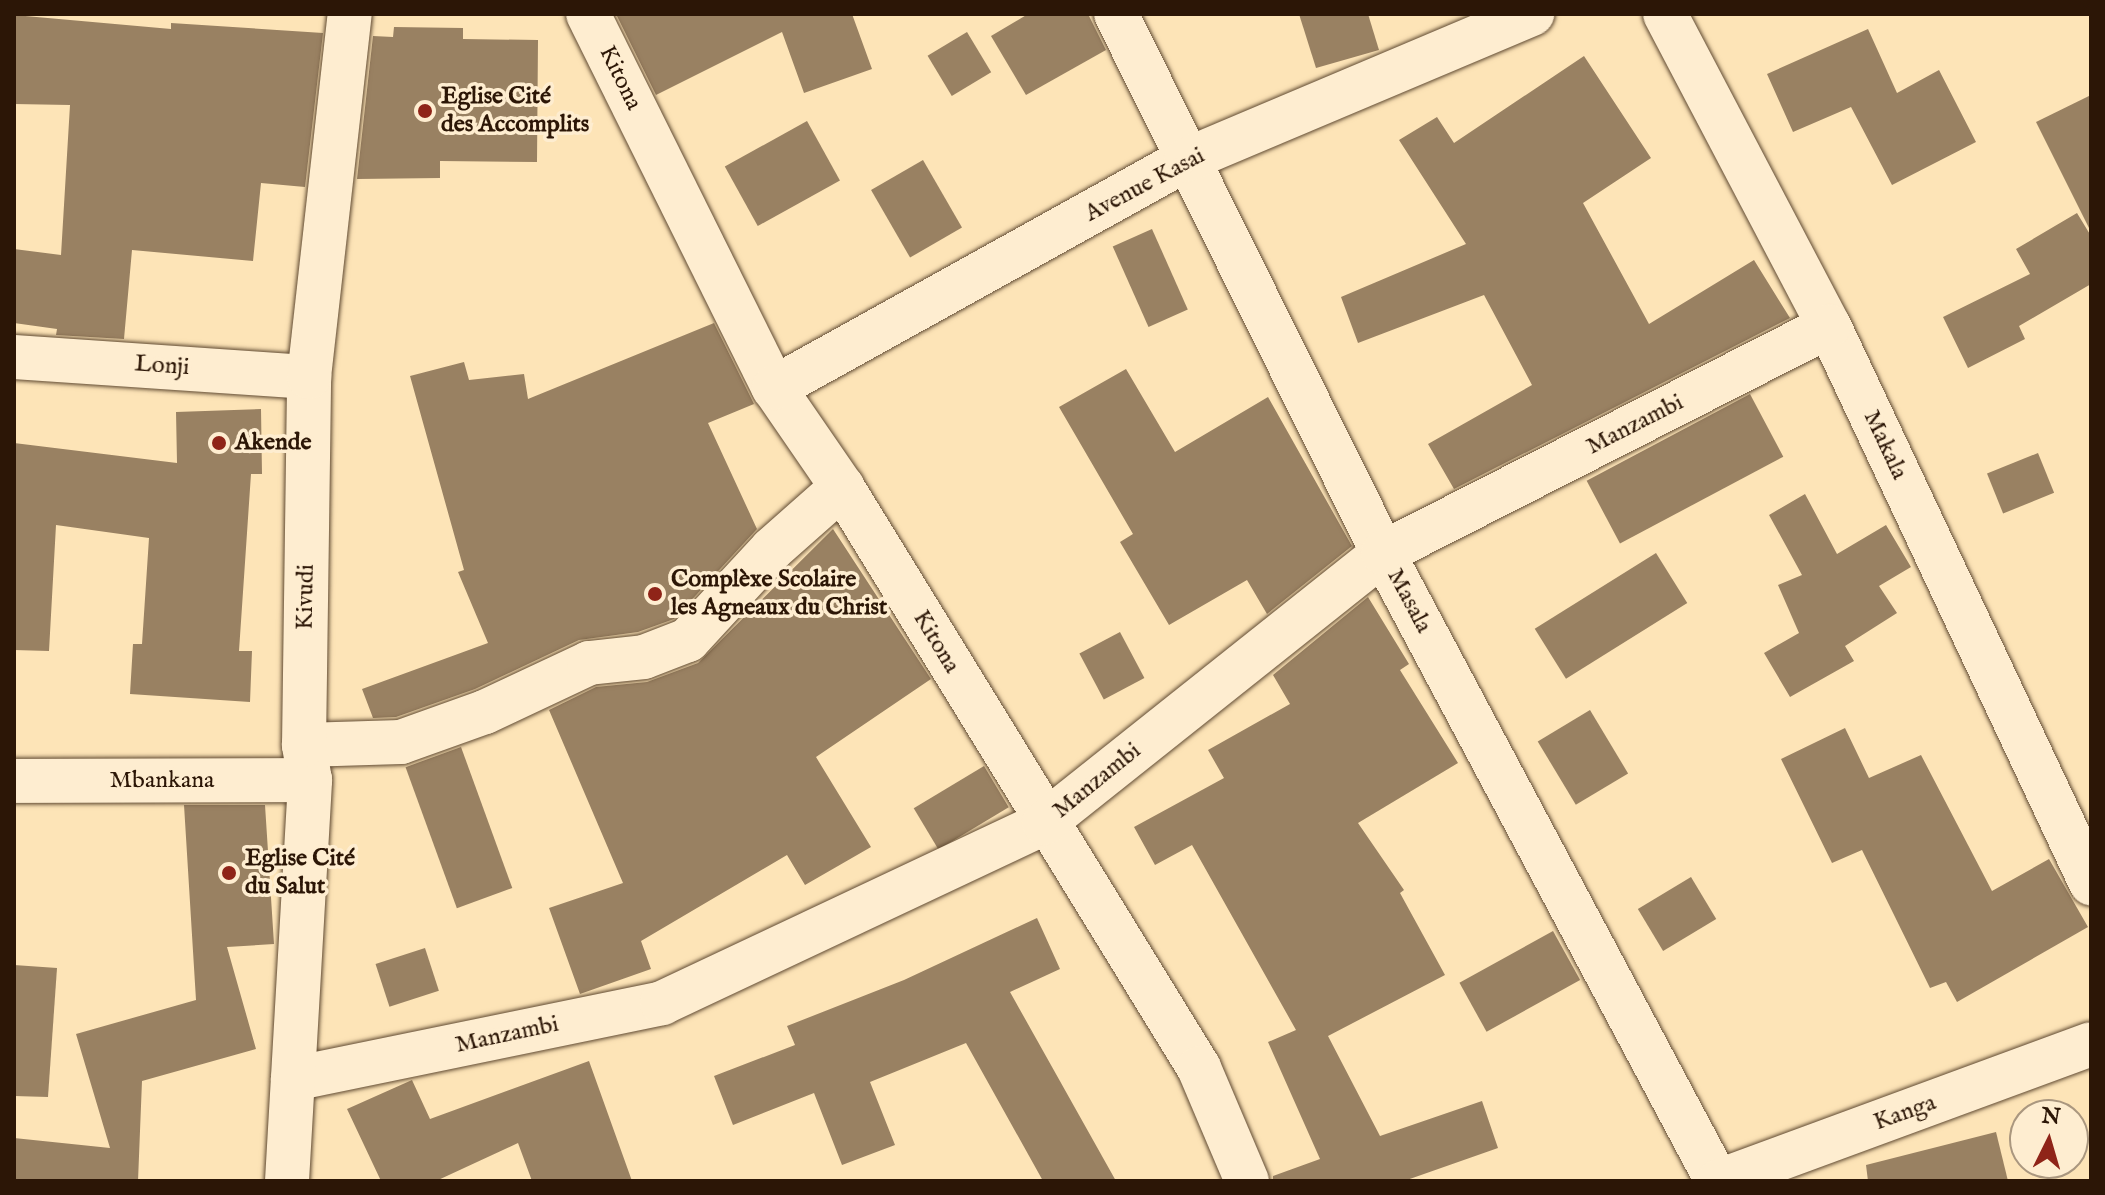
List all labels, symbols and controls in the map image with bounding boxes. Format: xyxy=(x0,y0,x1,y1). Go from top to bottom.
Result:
street label: Kitona xyxy=(592,41,648,115)
place label: Eglise Cité des Accomplits xyxy=(441,83,589,139)
marker: Eglise Cité des Accomplits xyxy=(416,102,434,120)
street label: Avenue Kasai xyxy=(1080,141,1210,229)
street label: Lonji xyxy=(134,350,190,382)
street label: Manzambi xyxy=(1582,388,1688,462)
street label: Makala xyxy=(1857,406,1913,484)
place label: Akende xyxy=(235,429,312,457)
marker: Akende xyxy=(210,434,228,452)
street label: Kivudi xyxy=(291,564,321,630)
street label: Masala xyxy=(1380,564,1438,638)
place label: Complèxe Scolaire les Agneaux du Christ xyxy=(671,566,887,622)
marker: Complèxe Scolaire les Agneaux du Christ xyxy=(646,585,664,603)
street label: Kitona xyxy=(906,605,966,679)
street label: Manzambi xyxy=(1047,737,1147,825)
street label: Mbankana xyxy=(110,767,214,795)
place label: Eglise Cité du Salut xyxy=(245,845,355,901)
marker: Eglise Cité du Salut xyxy=(220,864,238,882)
street label: Manzambi xyxy=(453,1010,561,1060)
street label: Kanga xyxy=(1870,1089,1940,1137)
north arrow xyxy=(2009,1099,2089,1179)
text: N xyxy=(2040,1102,2062,1132)

